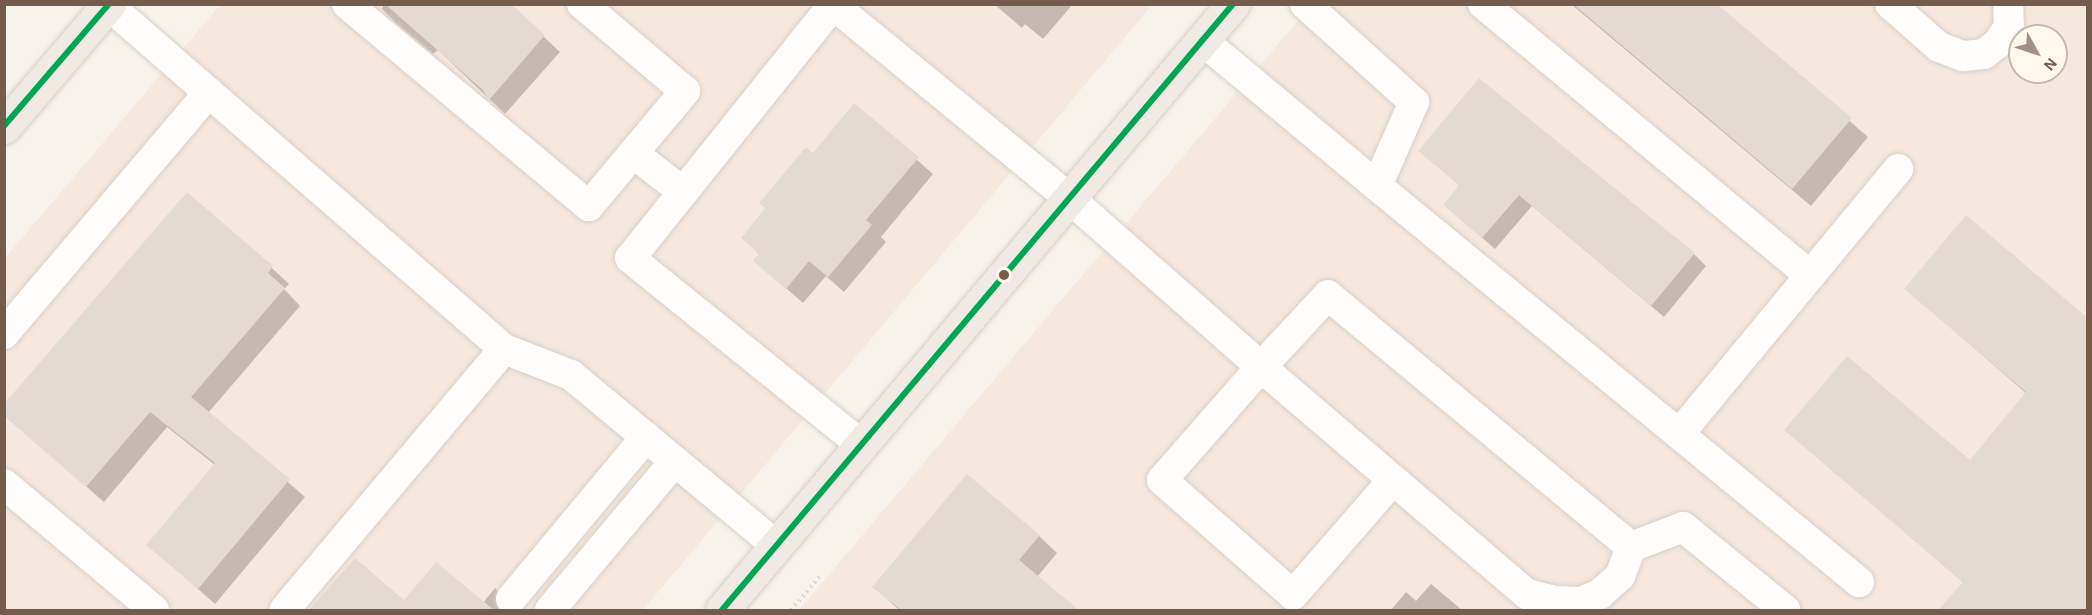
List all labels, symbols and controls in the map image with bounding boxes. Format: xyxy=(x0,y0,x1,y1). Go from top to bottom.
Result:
north arrow xyxy=(2008,24,2068,84)
text: N xyxy=(2041,55,2060,74)
unlabelled marker xyxy=(998,269,1010,281)

